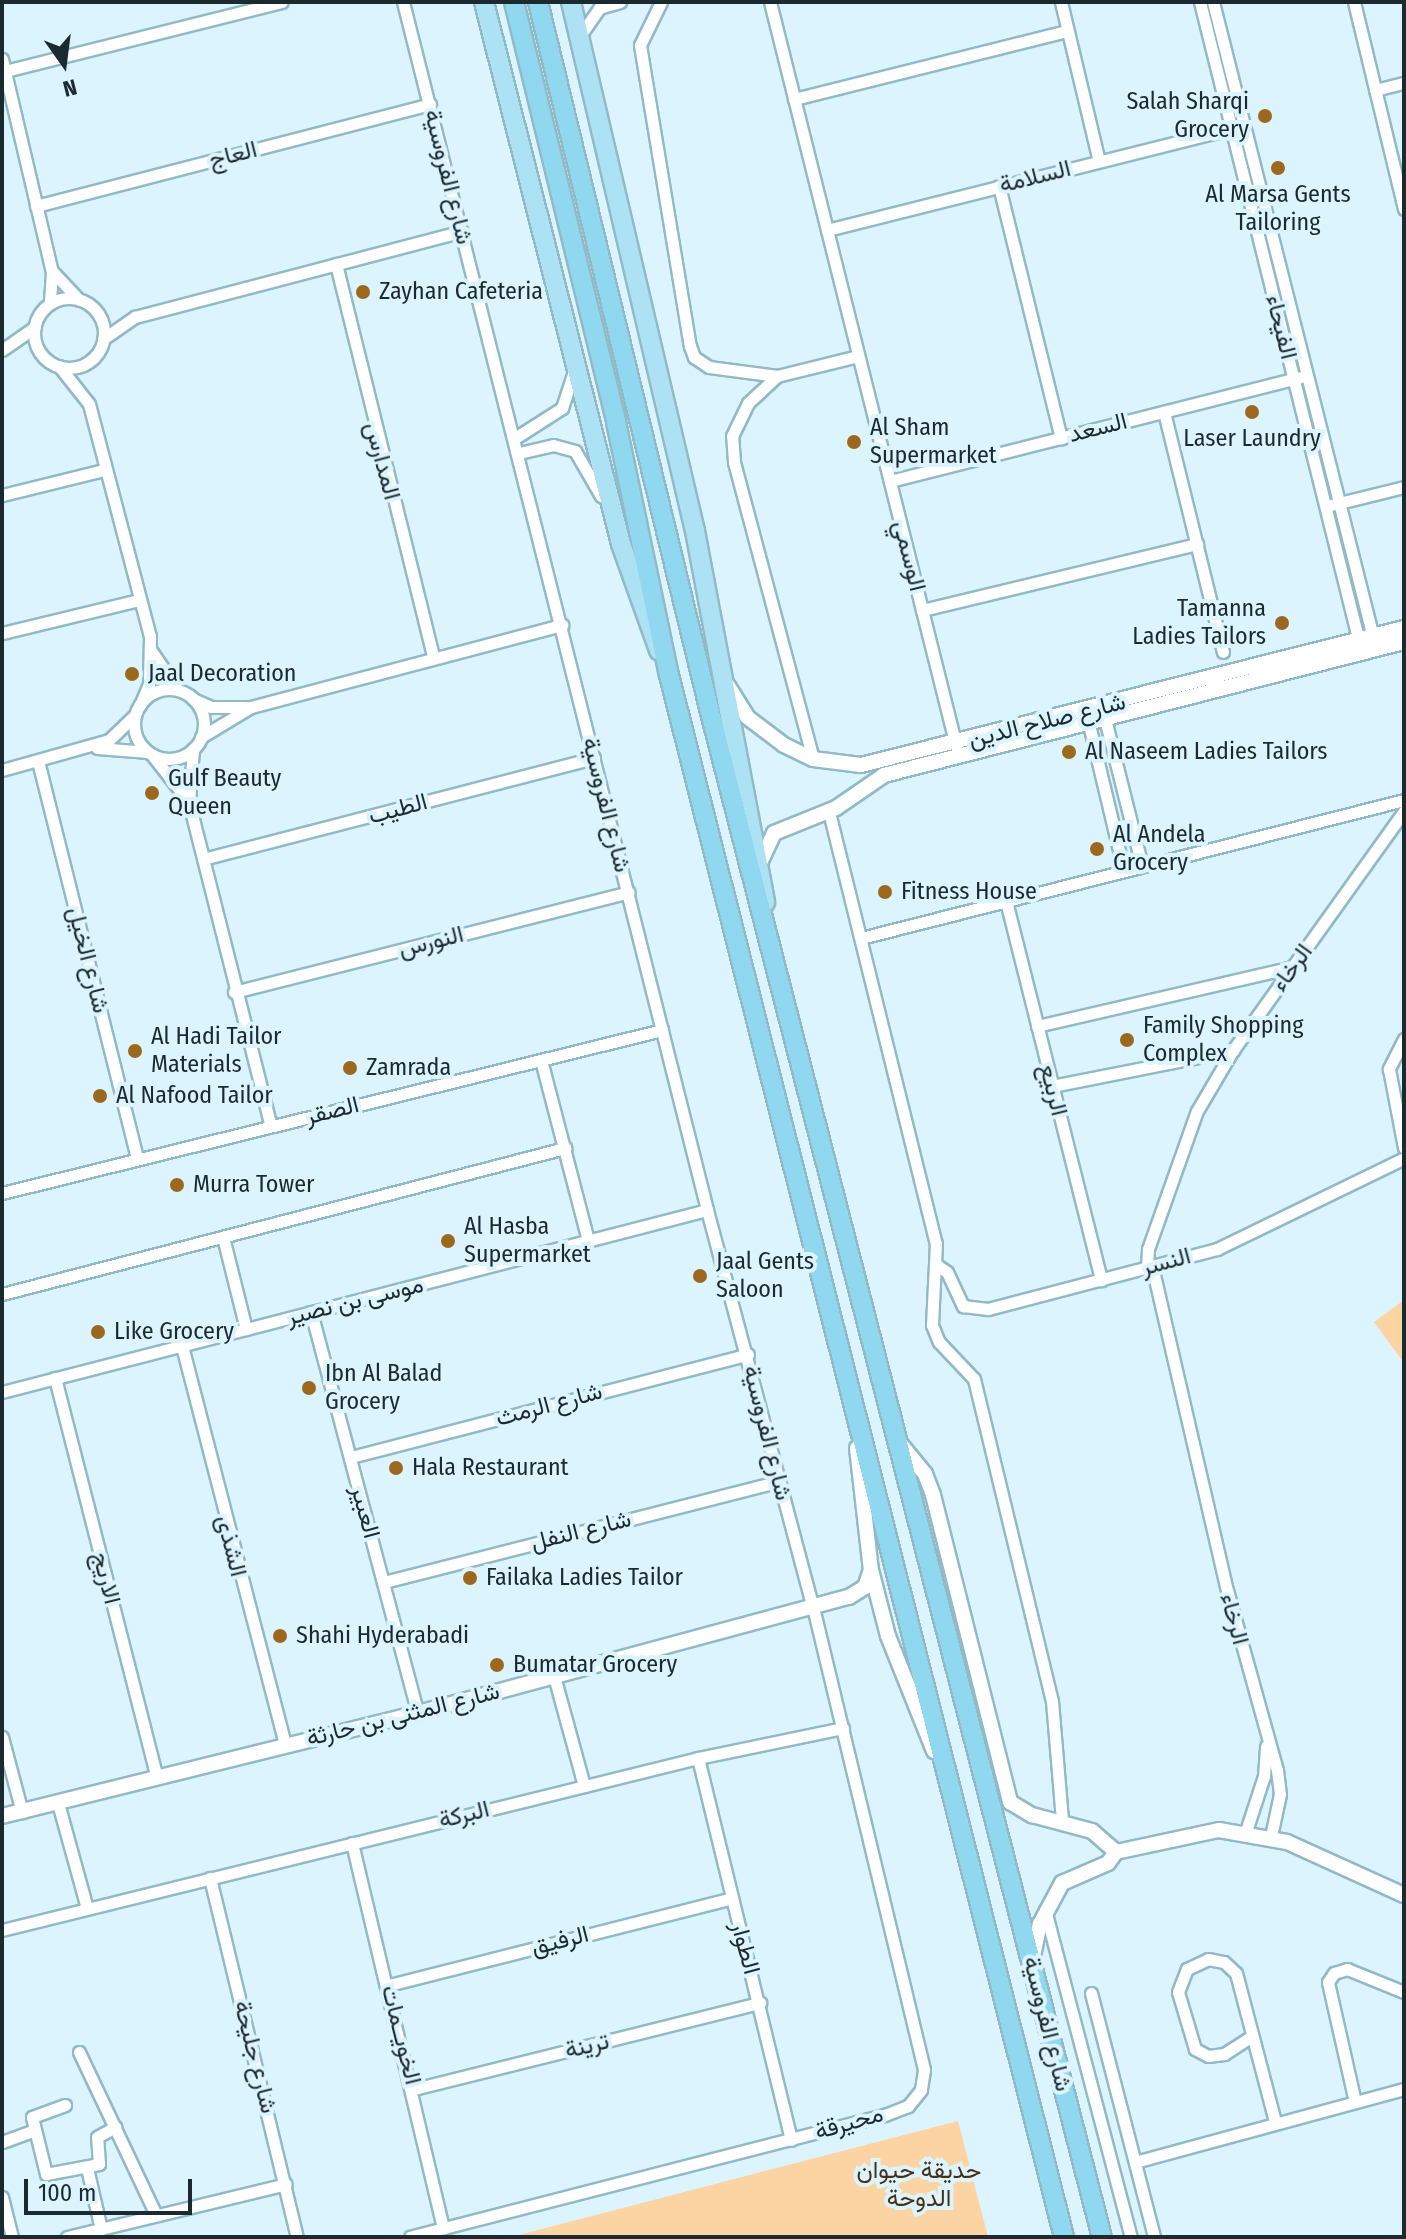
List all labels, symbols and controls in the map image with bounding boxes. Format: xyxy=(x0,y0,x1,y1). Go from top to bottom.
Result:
north arrow xyxy=(24,24,104,104)
text: N xyxy=(60,73,80,102)
place label: Salah Sharqi Grocery xyxy=(1126,88,1249,144)
street label: شارع الفروسية xyxy=(417,107,479,247)
marker: Salah Sharqi Grocery xyxy=(1256,107,1274,125)
street label: العاج xyxy=(206,135,260,175)
street label: السلامة xyxy=(996,154,1074,200)
marker: Al Marsa Gents Tailoring xyxy=(1269,159,1287,177)
place label: Al Marsa Gents Tailoring xyxy=(1205,181,1351,237)
place label: Zayhan Cafeteria xyxy=(379,278,543,306)
marker: Zayhan Cafeteria xyxy=(354,283,372,301)
street label: الفيحاء xyxy=(1259,292,1303,362)
marker: Laser Laundry xyxy=(1243,403,1261,421)
street label: السعد xyxy=(1066,407,1130,449)
place label: Al Sham Supermarket xyxy=(870,414,997,470)
street label: المدارس xyxy=(358,419,406,503)
place label: Laser Laundry xyxy=(1183,425,1321,453)
marker: Al Sham Supermarket xyxy=(845,433,863,451)
street label: الوسمي xyxy=(886,518,932,594)
place label: Tamanna Ladies Tailors xyxy=(1132,595,1266,651)
marker: Tamanna Ladies Tailors xyxy=(1273,614,1291,632)
place label: Jaal Decoration xyxy=(148,660,296,688)
marker: Jaal Decoration xyxy=(123,665,141,683)
street label: شارع صلاح الدين xyxy=(965,688,1129,754)
street label: شارع الفروسية xyxy=(575,735,637,875)
place label: Al Naseem Ladies Tailors xyxy=(1085,738,1328,766)
marker: Al Naseem Ladies Tailors xyxy=(1060,743,1078,761)
place label: Gulf Beauty Queen xyxy=(168,765,281,821)
marker: Gulf Beauty Queen xyxy=(143,784,161,802)
street label: الطيب xyxy=(365,787,431,831)
place label: Al Andela Grocery xyxy=(1113,821,1206,877)
marker: Al Andela Grocery xyxy=(1088,840,1106,858)
place label: Fitness House xyxy=(901,878,1037,906)
marker: Fitness House xyxy=(876,883,894,901)
street label: شارع الخيل xyxy=(61,904,115,1016)
street label: النورس xyxy=(396,920,466,964)
street label: الرخاء xyxy=(1265,939,1319,997)
place label: Family Shopping Complex xyxy=(1143,1012,1303,1068)
place label: Al Hadi Tailor Materials xyxy=(151,1023,281,1079)
marker: Family Shopping Complex xyxy=(1118,1031,1136,1049)
marker: Al Hadi Tailor Materials xyxy=(126,1042,144,1060)
place label: Zamrada xyxy=(366,1054,451,1082)
marker: Zamrada xyxy=(341,1059,359,1077)
street label: الربيع xyxy=(1033,1061,1073,1119)
place label: Al Nafood Tailor xyxy=(116,1082,273,1110)
marker: Al Nafood Tailor xyxy=(91,1087,109,1105)
street label: الصقر xyxy=(302,1090,362,1132)
place label: Murra Tower xyxy=(193,1171,314,1199)
marker: Murra Tower xyxy=(168,1176,186,1194)
place label: Al Hasba Supermarket xyxy=(464,1213,591,1269)
marker: Al Hasba Supermarket xyxy=(439,1232,457,1250)
street label: النسر xyxy=(1138,1242,1194,1282)
place label: Jaal Gents Saloon xyxy=(716,1248,814,1304)
marker: Jaal Gents Saloon xyxy=(691,1267,709,1285)
street label: موسى بن نصير xyxy=(284,1270,426,1332)
place label: Like Grocery xyxy=(114,1318,234,1346)
marker: Like Grocery xyxy=(89,1323,107,1341)
place label: Ibn Al Balad Grocery xyxy=(325,1360,442,1416)
street label: شارع الفروسية xyxy=(736,1363,798,1503)
street label: شارع الرمث xyxy=(493,1377,605,1433)
marker: Ibn Al Balad Grocery xyxy=(300,1379,318,1397)
place label: Hala Restaurant xyxy=(412,1454,568,1482)
marker: Hala Restaurant xyxy=(387,1459,405,1477)
street label: العبير xyxy=(344,1483,386,1541)
street label: شارع النفل xyxy=(528,1505,634,1557)
street label: الشذى xyxy=(209,1512,253,1580)
street label: الاريج xyxy=(86,1549,126,1607)
place label: Failaka Ladies Tailor xyxy=(486,1564,683,1592)
marker: Failaka Ladies Tailor xyxy=(461,1569,479,1587)
street label: الرخاء xyxy=(1213,1590,1255,1648)
place label: Shahi Hyderabadi xyxy=(296,1622,469,1650)
marker: Shahi Hyderabadi xyxy=(271,1627,289,1645)
place label: Bumatar Grocery xyxy=(513,1651,677,1679)
marker: Bumatar Grocery xyxy=(488,1656,506,1674)
street label: شارع المثنى بن حارثة xyxy=(303,1677,503,1753)
street label: البركة xyxy=(436,1795,492,1835)
street label: الطوار xyxy=(724,1919,766,1977)
street label: الرفيق xyxy=(528,1920,592,1962)
street label: شارع الفروسية xyxy=(1016,1954,1078,2094)
street label: الخويــمات xyxy=(375,1982,427,2088)
street label: شارع جليحة xyxy=(227,1998,283,2116)
street label: ترينة xyxy=(562,2027,612,2065)
street label: محيرقة xyxy=(812,2100,886,2146)
park label: حديقة حيوان الدوحة xyxy=(857,2157,981,2213)
scale bar xyxy=(28,2163,196,2213)
text: 100 m xyxy=(38,2179,96,2207)

